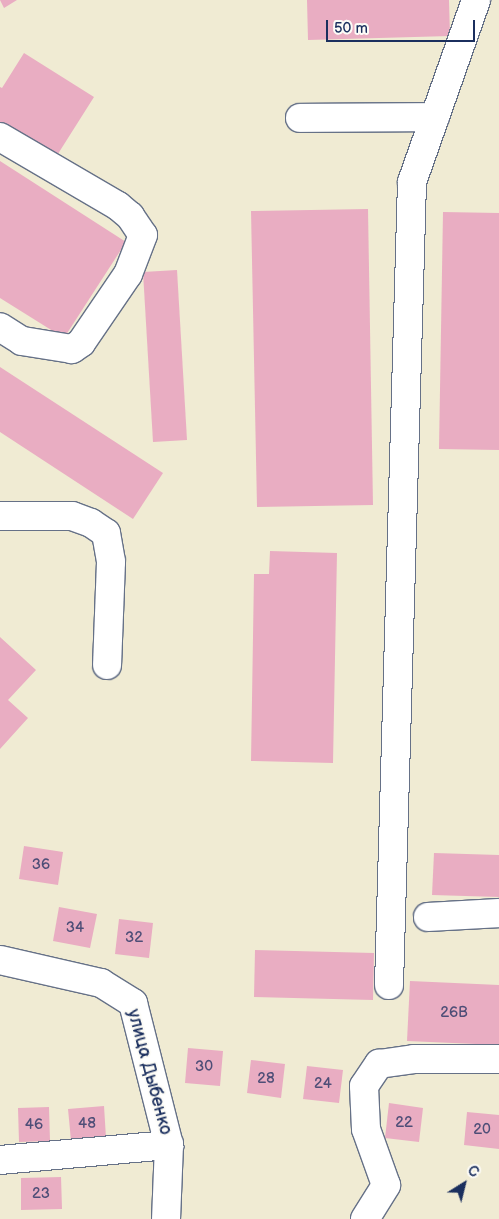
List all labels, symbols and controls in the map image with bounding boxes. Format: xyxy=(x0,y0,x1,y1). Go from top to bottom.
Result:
scale bar xyxy=(329,10,478,42)
text: 50 m xyxy=(334,19,368,38)
house number: 36 xyxy=(32,856,50,874)
house number: 34 xyxy=(66,919,84,937)
house number: 32 xyxy=(125,929,143,947)
house number: 26В xyxy=(440,1004,468,1022)
street label: улица Дыбенко xyxy=(122,1007,176,1137)
house number: 30 xyxy=(195,1058,213,1076)
house number: 28 xyxy=(257,1070,275,1088)
house number: 24 xyxy=(314,1075,332,1093)
house number: 22 xyxy=(395,1114,413,1132)
house number: 48 xyxy=(78,1115,96,1133)
house number: 46 xyxy=(25,1116,43,1134)
house number: 20 xyxy=(473,1121,491,1139)
north arrow xyxy=(439,1159,489,1209)
text: С xyxy=(464,1162,482,1181)
house number: 23 xyxy=(32,1185,50,1203)

